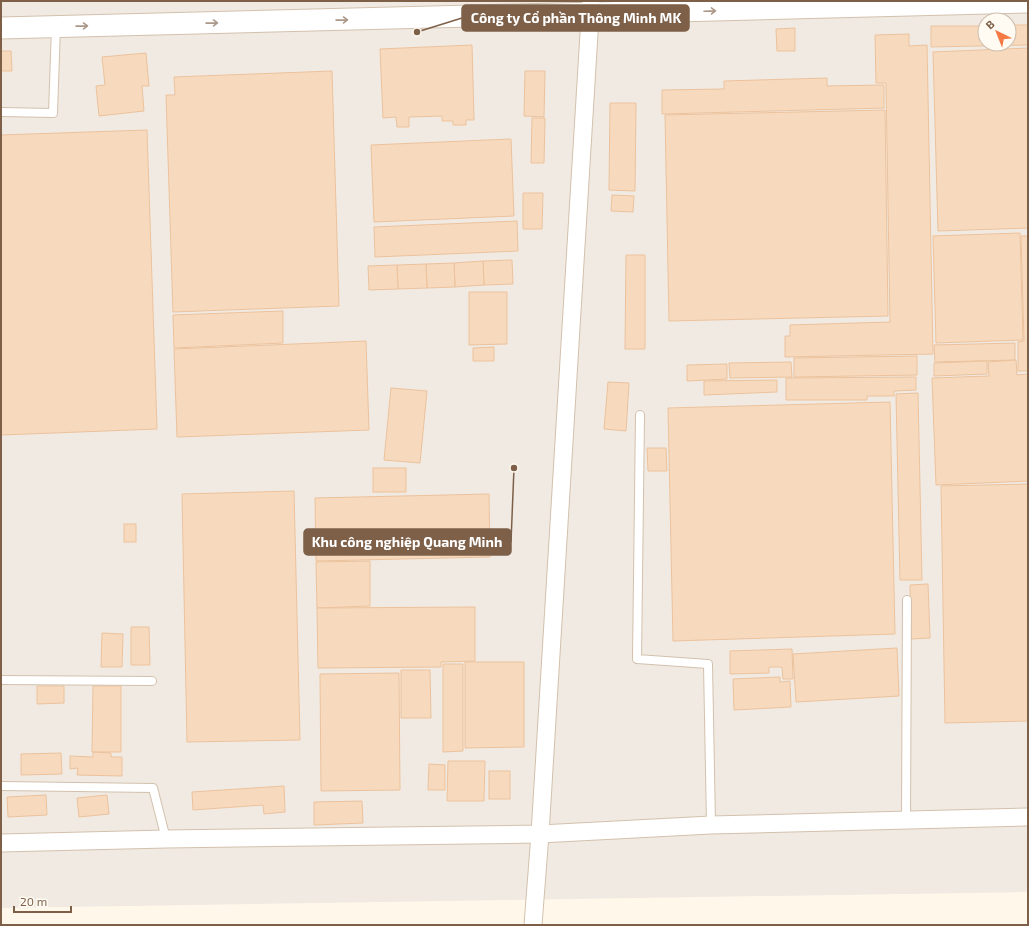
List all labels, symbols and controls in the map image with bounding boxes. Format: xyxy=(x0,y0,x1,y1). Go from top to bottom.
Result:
callout: Công ty Cổ phần Thông Minh MK xyxy=(462,5,689,31)
one-way arrow xyxy=(703,7,716,15)
text: Công ty Cổ phần Thông Minh MK xyxy=(471,9,681,26)
north arrow xyxy=(977,12,1017,52)
one-way arrow xyxy=(335,16,348,24)
text: B xyxy=(983,17,997,31)
one-way arrow xyxy=(205,19,218,27)
one-way arrow xyxy=(75,22,88,30)
callout: Khu công nghiệp Quang Minh xyxy=(304,529,511,555)
text: Khu công nghiệp Quang Minh xyxy=(312,533,502,551)
scale bar xyxy=(14,888,71,914)
text: 20 m xyxy=(20,894,47,908)

